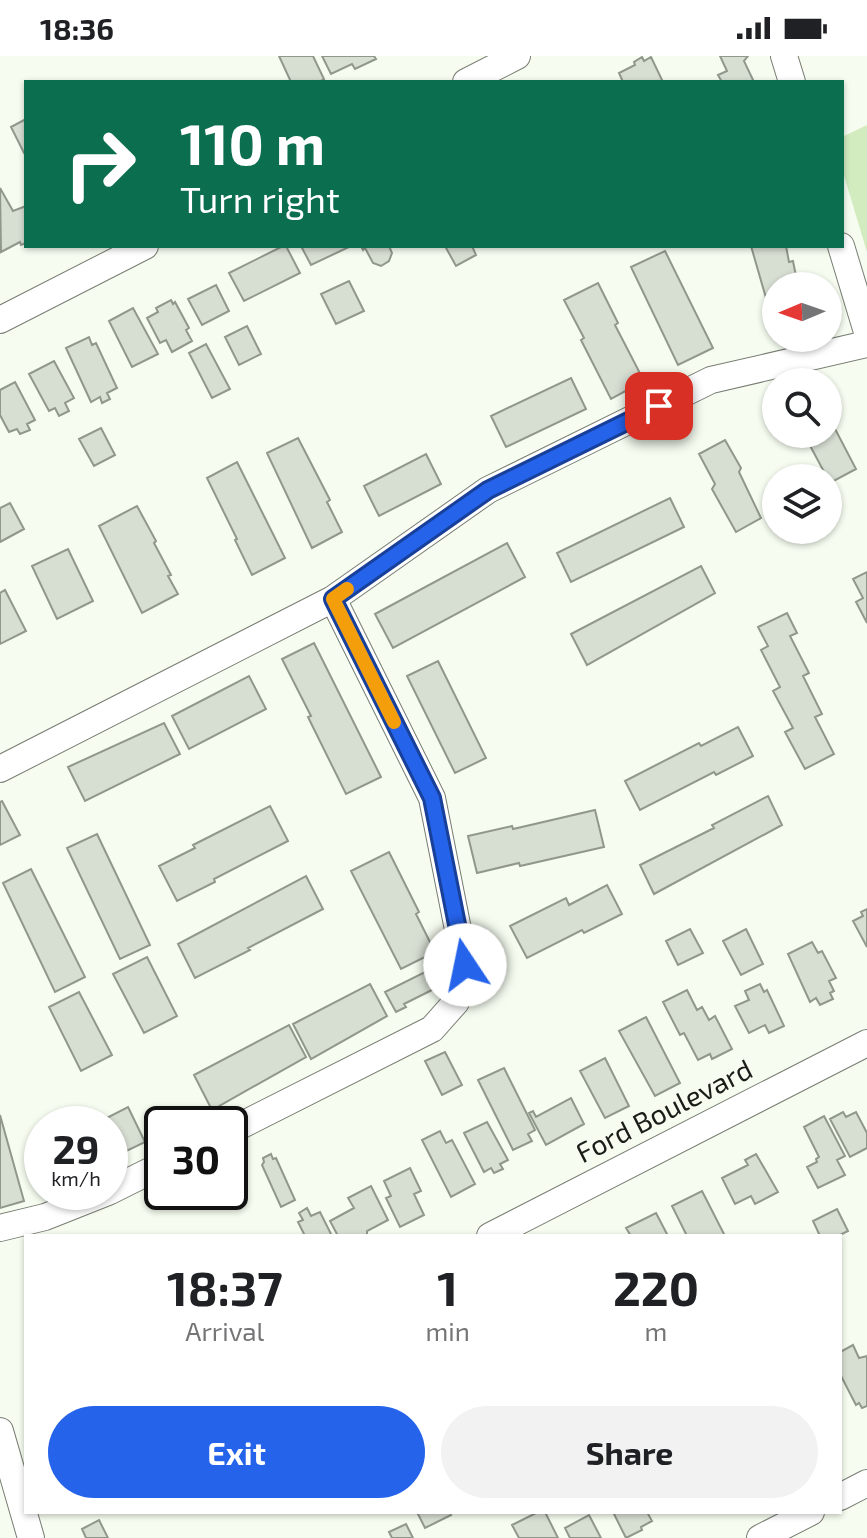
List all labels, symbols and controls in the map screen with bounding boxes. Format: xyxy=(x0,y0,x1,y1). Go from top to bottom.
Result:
text: 18:36 xyxy=(40,10,114,46)
text: 110 m xyxy=(180,109,325,176)
icon: right xyxy=(48,112,152,216)
text: Turn right xyxy=(180,177,340,220)
north arrow xyxy=(762,272,842,352)
map controls xyxy=(762,272,842,544)
button: search xyxy=(762,368,842,448)
pin xyxy=(625,372,693,440)
icon: arrive xyxy=(637,384,681,428)
button: layers xyxy=(762,464,842,544)
position arrow xyxy=(423,923,507,1007)
street label: Ford Boulevard xyxy=(570,1051,757,1169)
speed limit sign: 30 xyxy=(144,1106,248,1210)
text: 29 xyxy=(53,1124,99,1172)
text: km/h xyxy=(51,1166,101,1190)
text: 18:37 xyxy=(167,1258,283,1316)
text: 1 xyxy=(437,1258,458,1316)
text: 220 xyxy=(613,1258,699,1316)
text: Arrival xyxy=(185,1315,264,1346)
text: min xyxy=(426,1315,470,1346)
text: m xyxy=(645,1315,667,1346)
button: Exit xyxy=(48,1406,425,1498)
button: Share xyxy=(441,1406,818,1498)

